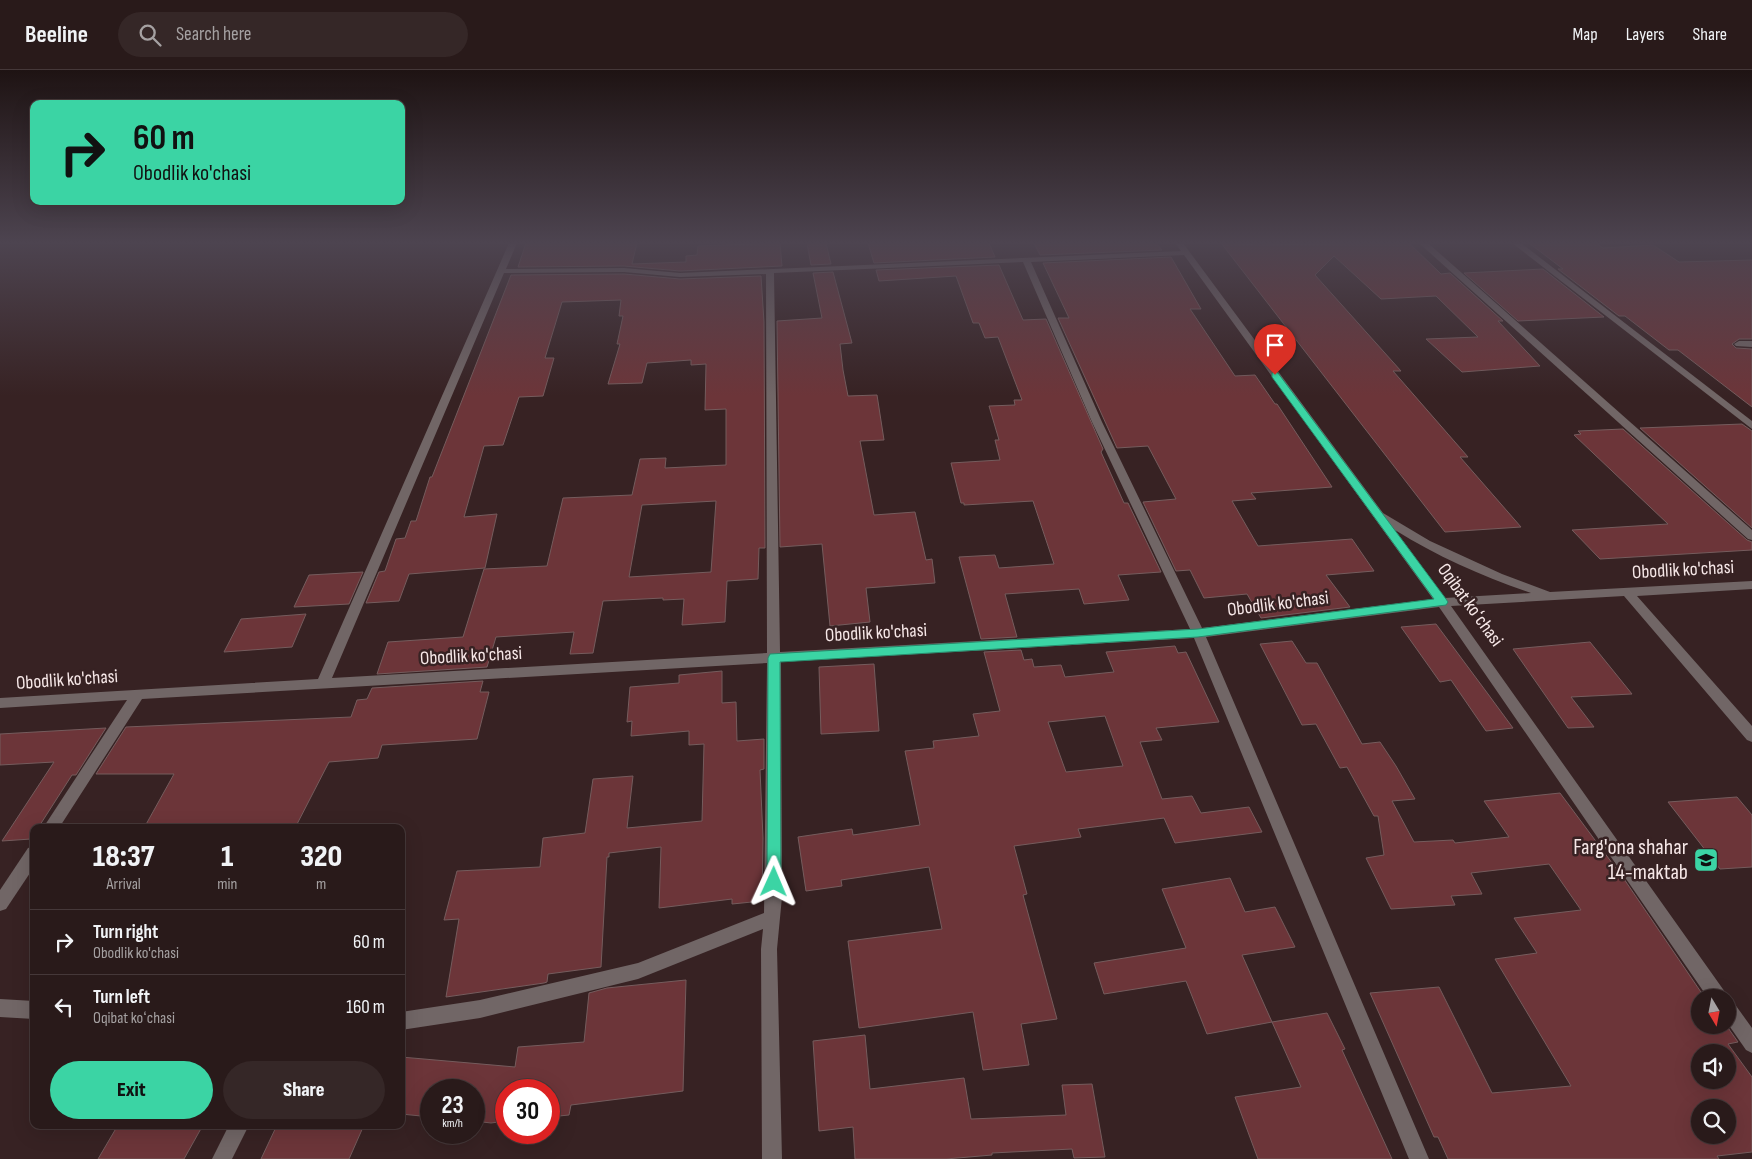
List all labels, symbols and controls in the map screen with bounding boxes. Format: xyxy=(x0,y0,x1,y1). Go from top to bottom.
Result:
search box xyxy=(118,12,468,57)
text: Beeline xyxy=(25,20,88,49)
icon: search xyxy=(136,21,164,49)
text: Search here xyxy=(176,23,251,46)
text: Map xyxy=(1573,24,1598,45)
text: Layers xyxy=(1626,24,1665,45)
text: Share xyxy=(1693,24,1727,45)
text: 60 m xyxy=(133,117,195,160)
icon: right xyxy=(50,120,115,185)
text: Obodlik ko'chasi xyxy=(133,160,251,187)
pin xyxy=(1254,324,1296,375)
icon: arrive xyxy=(1261,331,1289,359)
street label: Obodlik ko'chasi xyxy=(1631,556,1735,584)
street label: Oqibat koʻchasi xyxy=(1432,559,1508,651)
street label: Obodlik ko'chasi xyxy=(1226,586,1330,622)
street label: Obodlik ko'chasi xyxy=(824,619,928,647)
street label: Obodlik ko'chasi xyxy=(419,642,523,670)
street label: Obodlik ko'chasi xyxy=(15,665,119,695)
place label: Farg'ona shahar 14-maktab xyxy=(1573,834,1688,886)
text: 18:37 xyxy=(93,839,154,875)
text: 1 xyxy=(221,839,233,875)
text: 320 xyxy=(300,839,342,875)
school or university icon: Farg'ona shahar 14-maktab xyxy=(1693,847,1719,873)
position arrow xyxy=(747,855,799,907)
text: Arrival xyxy=(106,875,141,894)
text: min xyxy=(217,875,237,894)
text: m xyxy=(316,875,326,894)
text: Turn right xyxy=(93,921,158,944)
icon: right xyxy=(50,928,78,956)
text: 60 m xyxy=(353,931,385,954)
text: Obodlik ko'chasi xyxy=(93,944,179,963)
text: Turn left xyxy=(93,986,150,1009)
north arrow xyxy=(1691,989,1736,1034)
map controls xyxy=(1691,989,1736,1144)
icon: left xyxy=(50,993,78,1021)
text: 160 m xyxy=(346,996,385,1019)
text: Oqibat koʻchasi xyxy=(93,1009,175,1028)
button: sound xyxy=(1691,1044,1736,1089)
button: Exit xyxy=(50,1061,213,1119)
button: Share xyxy=(223,1061,385,1119)
speed limit sign: 30 xyxy=(495,1079,560,1144)
text: 23 xyxy=(441,1090,464,1121)
button: search xyxy=(1691,1099,1736,1144)
text: km/h xyxy=(442,1116,463,1131)

